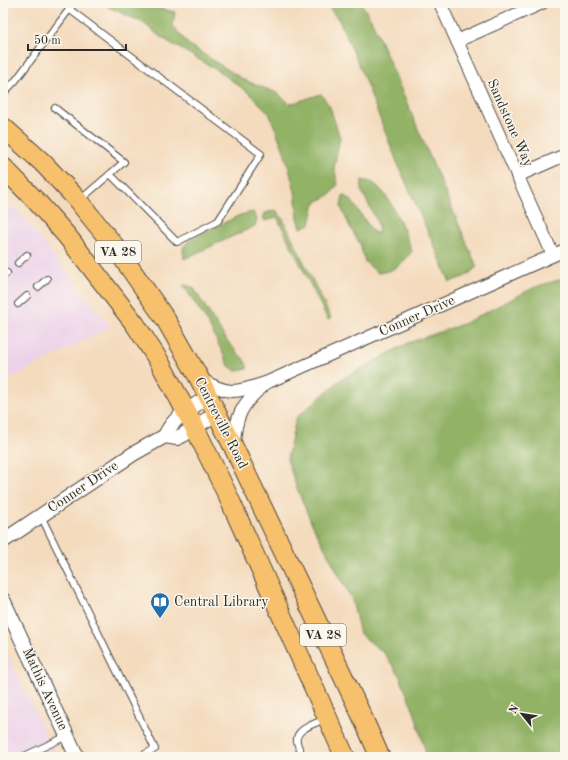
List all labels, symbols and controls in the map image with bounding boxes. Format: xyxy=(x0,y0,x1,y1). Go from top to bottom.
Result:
scale bar xyxy=(28,26,126,52)
text: 50 m xyxy=(34,34,61,47)
street label: Sandstone Way xyxy=(484,77,536,169)
road number: VA 28 xyxy=(95,241,141,263)
street label: Conner Drive xyxy=(377,293,457,339)
street label: Centreville Road xyxy=(192,375,250,471)
street label: Conner Drive xyxy=(45,459,121,515)
library icon: Central Library xyxy=(149,591,171,619)
place label: Central Library xyxy=(174,595,269,609)
road number: VA 28 xyxy=(300,624,346,646)
street label: Mathis Avenue xyxy=(20,646,70,732)
north arrow xyxy=(502,694,542,734)
text: N xyxy=(508,703,522,716)

